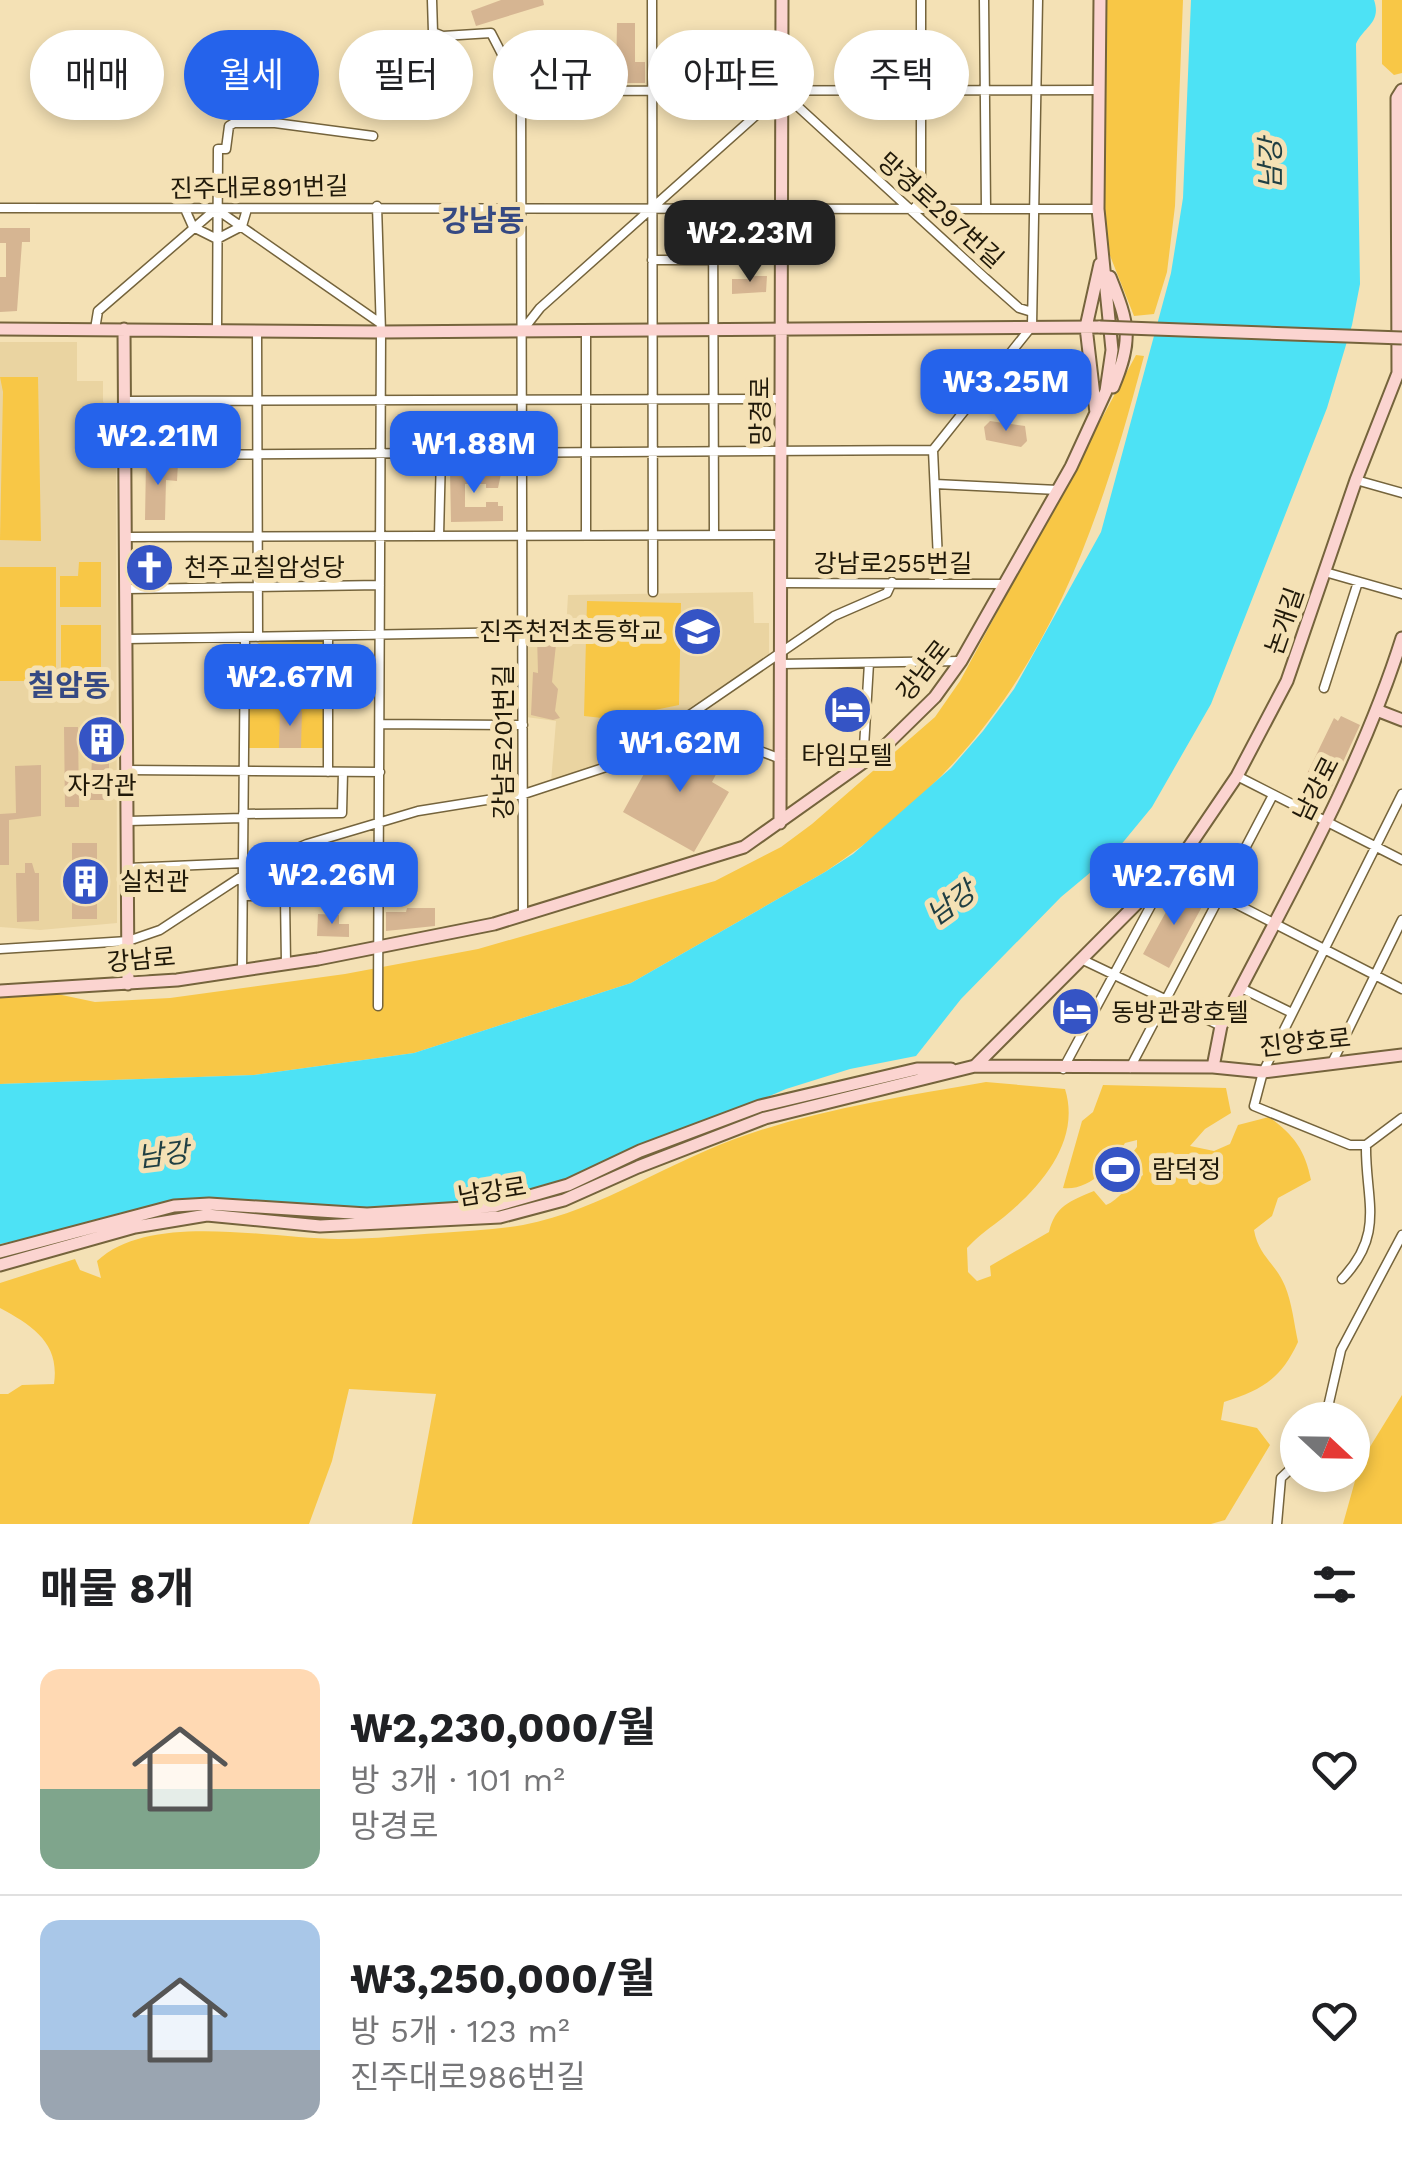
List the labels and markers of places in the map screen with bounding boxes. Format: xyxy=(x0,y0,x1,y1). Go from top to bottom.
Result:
pin: ₩2.23M xyxy=(669,200,831,285)
pin: ₩3.25M xyxy=(925,349,1087,434)
pin: ₩2.21M xyxy=(77,403,239,488)
pin: ₩1.88M xyxy=(393,411,555,496)
church icon: 천주교칠암성당 xyxy=(123,541,175,593)
place label: 천주교칠암성당 xyxy=(184,553,345,582)
school or university icon: 진주천전초등학교 xyxy=(672,605,724,657)
place label: 진주천전초등학교 xyxy=(479,617,663,646)
pin: ₩2.67M xyxy=(209,644,371,729)
hotel icon: 타임모텔 xyxy=(821,683,873,735)
pin: ₩1.62M xyxy=(599,710,761,795)
building icon: 자각관 xyxy=(76,713,128,765)
place label: 타임모텔 xyxy=(801,741,893,770)
place label: 자각관 xyxy=(67,771,137,800)
pin: ₩2.26M xyxy=(251,842,413,927)
pin: ₩2.76M xyxy=(1093,843,1255,928)
building icon: 실천관 xyxy=(59,855,111,907)
place label: 실천관 xyxy=(120,867,189,896)
hotel icon: 동방관광호텔 xyxy=(1050,986,1102,1038)
place label: 동방관광호텔 xyxy=(1111,998,1249,1027)
sports icon: 람덕정 xyxy=(1091,1143,1143,1195)
place label: 람덕정 xyxy=(1152,1155,1221,1184)

